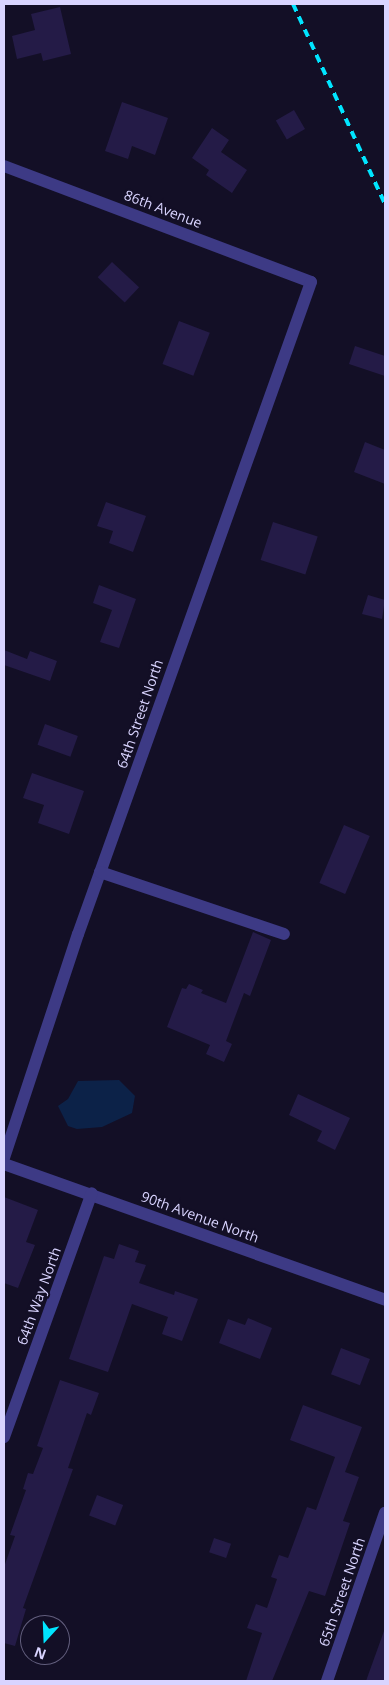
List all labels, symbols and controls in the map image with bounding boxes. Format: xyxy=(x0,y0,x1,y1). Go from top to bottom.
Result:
street label: 86th Avenue xyxy=(122,186,204,232)
street label: 64th Street North xyxy=(113,657,167,771)
street label: 90th Avenue North xyxy=(139,1188,261,1246)
street label: 64th Way North xyxy=(14,1245,64,1347)
street label: 65th Street North xyxy=(315,1535,369,1649)
north arrow xyxy=(20,1615,70,1665)
text: N xyxy=(31,1643,49,1665)

